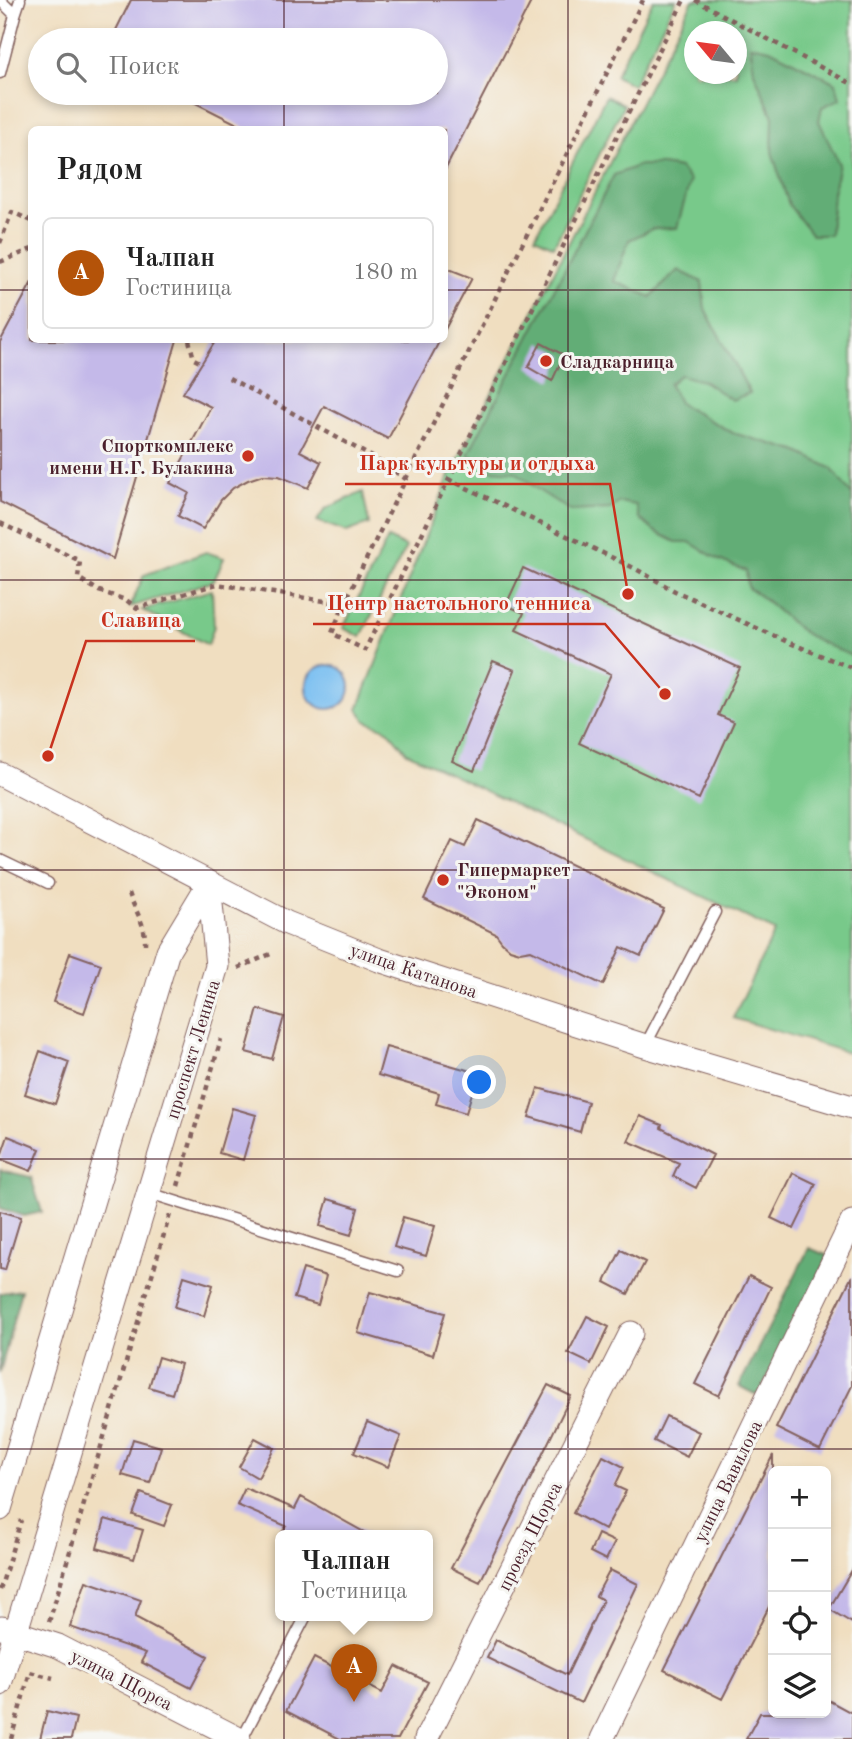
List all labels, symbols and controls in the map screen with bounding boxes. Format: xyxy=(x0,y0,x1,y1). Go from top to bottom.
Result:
north arrow xyxy=(684,21,747,84)
search box xyxy=(28,28,448,105)
icon: search xyxy=(52,48,90,86)
text: Поиск xyxy=(108,54,180,80)
text: Рядом xyxy=(56,156,143,186)
text: Чалпан xyxy=(125,246,215,272)
text: A xyxy=(72,261,90,284)
text: 180 m xyxy=(353,261,418,284)
text: Гостиница xyxy=(125,277,232,300)
marker: Сладкарница xyxy=(538,353,554,369)
place label: Сладкарница xyxy=(560,354,675,373)
place label: Спорткомплекс имени Н.Г. Булакина xyxy=(49,438,234,479)
callout: Парк культуры и отдыха xyxy=(345,442,610,484)
marker: Спорткомплекс имени Н.Г. Булакина xyxy=(240,448,256,464)
text: Парк культуры и отдыха xyxy=(359,454,596,475)
callout: Центр настольного тенниса xyxy=(313,582,605,624)
text: Центр настольного тенниса xyxy=(327,594,592,615)
callout: Славица xyxy=(86,599,195,641)
text: Славица xyxy=(101,611,182,632)
place label: Гипермаркет "Эконом" xyxy=(457,862,571,903)
marker: Гипермаркет "Эконом" xyxy=(435,872,451,888)
street label: улица Катанова xyxy=(347,942,480,1003)
street label: проспект Ленина xyxy=(164,977,225,1122)
your location xyxy=(462,1065,496,1099)
street label: улица Вавилова xyxy=(691,1417,767,1546)
map controls xyxy=(768,1466,831,1718)
button: + xyxy=(768,1466,831,1529)
street label: проезд Щорса xyxy=(496,1479,567,1595)
button: − xyxy=(768,1529,831,1592)
popup xyxy=(275,1530,433,1621)
text: Чалпан xyxy=(301,1549,390,1575)
text: Гостиница xyxy=(301,1580,407,1603)
button: locate xyxy=(768,1592,831,1655)
pin: A xyxy=(331,1644,377,1702)
street label: улица Щорса xyxy=(67,1647,176,1715)
button: layers xyxy=(768,1655,831,1718)

